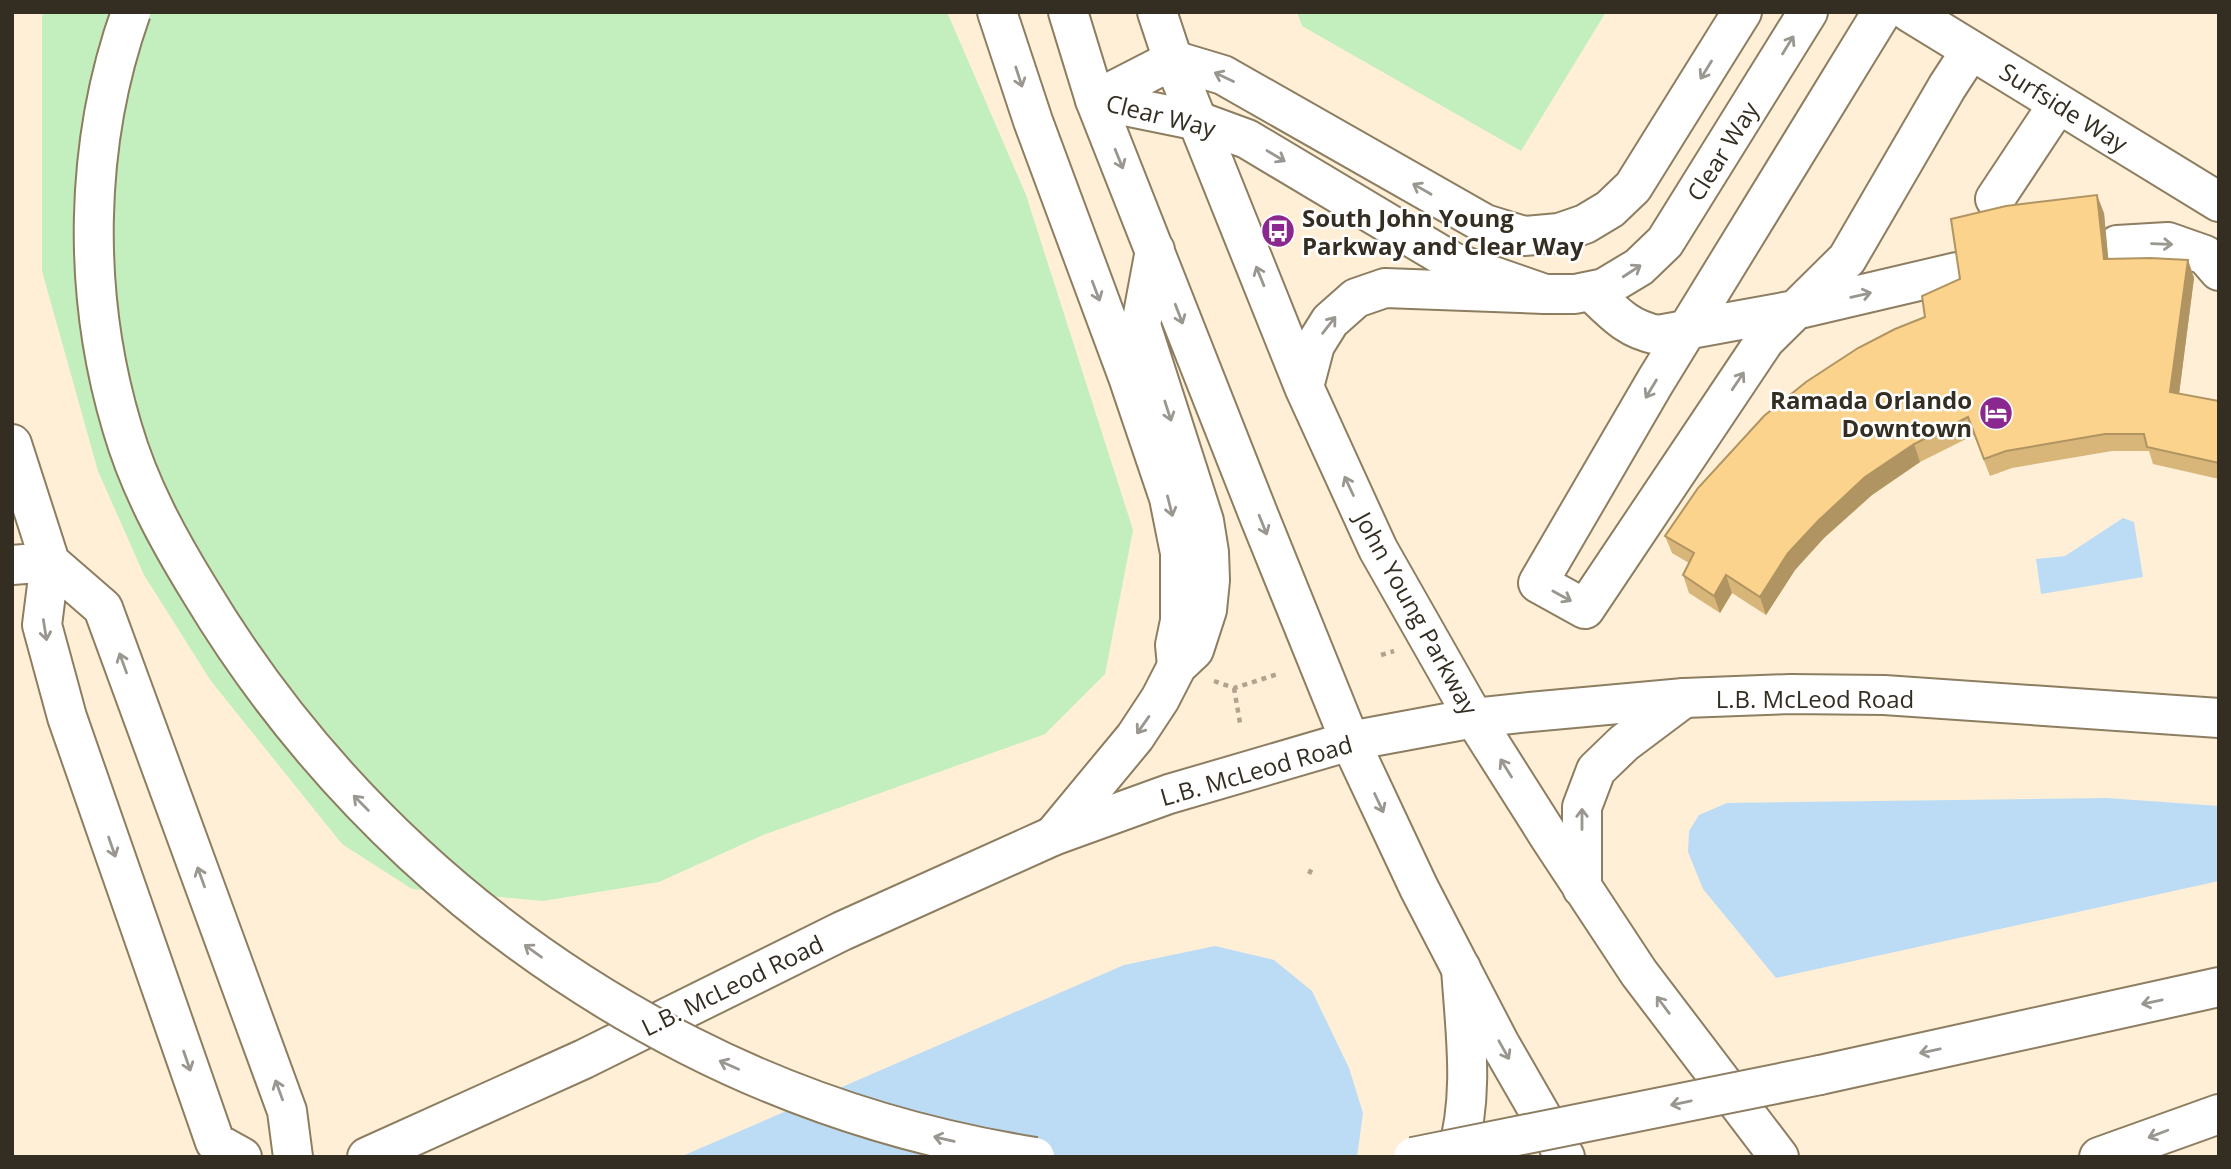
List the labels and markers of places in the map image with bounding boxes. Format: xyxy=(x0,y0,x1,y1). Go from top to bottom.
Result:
place label: South John Young Parkway and Clear Way xyxy=(1302,201,1584,262)
bus stop icon: South John Young Parkway and Clear Way xyxy=(1259,212,1297,250)
place label: Ramada Orlando Downtown xyxy=(1770,383,1972,444)
hotel icon: Ramada Orlando Downtown xyxy=(1977,394,2015,432)

